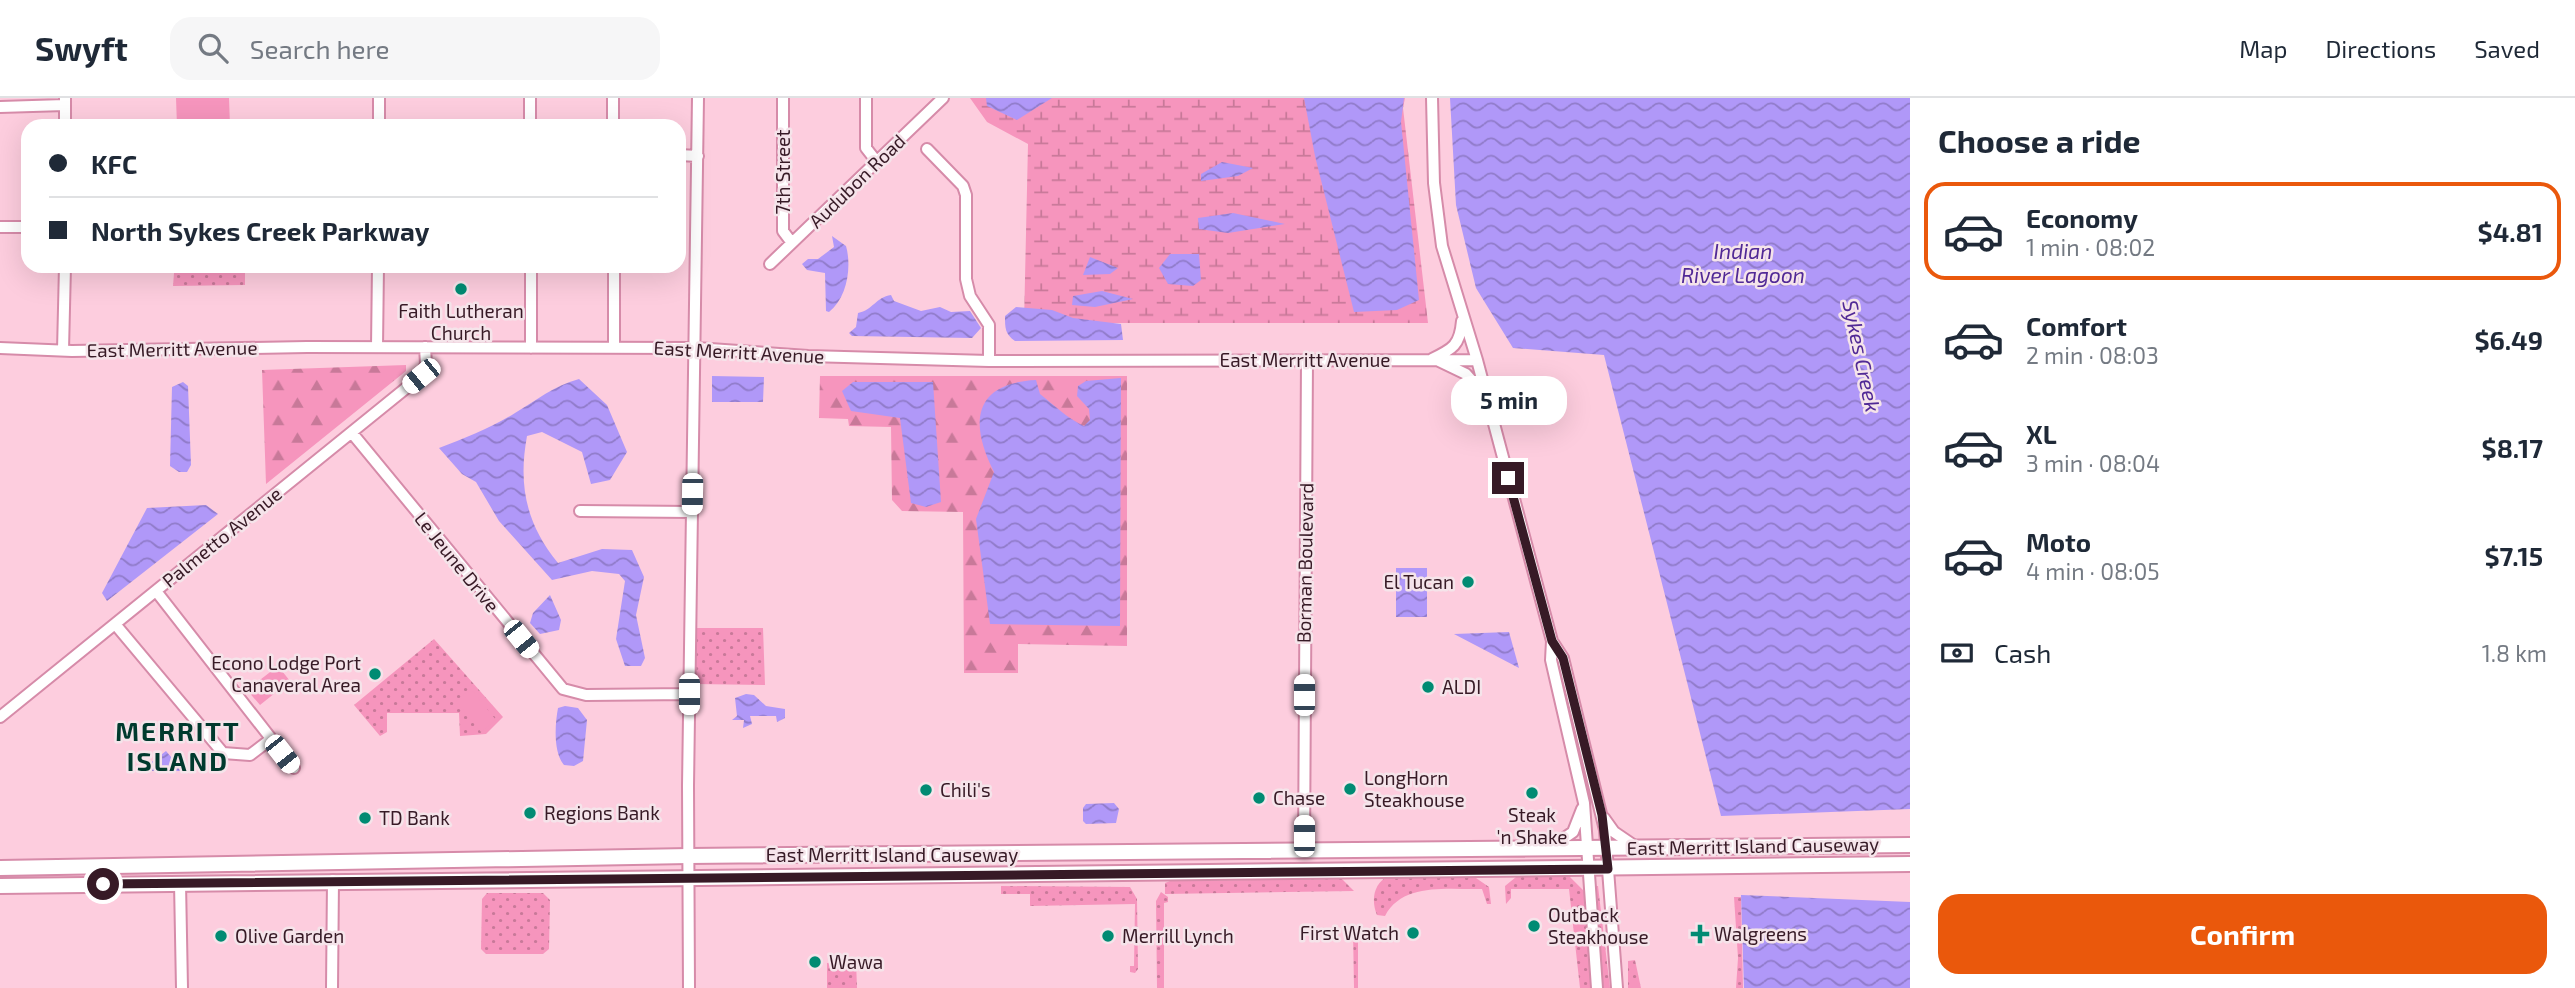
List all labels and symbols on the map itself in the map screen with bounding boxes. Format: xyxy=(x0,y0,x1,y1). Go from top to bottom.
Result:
street label: 7th Street xyxy=(771,129,794,215)
street label: Audubon Road xyxy=(804,129,910,232)
water label: Indian River Lagoon xyxy=(1681,238,1805,287)
marker: Faith Lutheran Church xyxy=(453,281,469,297)
water label: Sykes Creek xyxy=(1837,297,1887,414)
place label: Faith Lutheran Church xyxy=(398,299,524,344)
street label: East Merritt Avenue xyxy=(86,336,258,361)
street label: East Merritt Avenue xyxy=(653,336,825,367)
street label: East Merritt Avenue xyxy=(1220,348,1390,371)
car xyxy=(399,355,444,397)
callout: 5 min xyxy=(1450,376,1566,426)
route end xyxy=(1492,462,1524,494)
car xyxy=(682,473,703,515)
street label: Palmetto Avenue xyxy=(157,481,286,592)
street label: Borman Boulevard xyxy=(1292,483,1317,643)
street label: Le Jeune Drive xyxy=(410,507,505,616)
place label: El Tucan xyxy=(1383,570,1454,593)
marker: El Tucan xyxy=(1460,574,1476,590)
car xyxy=(500,616,543,662)
place label: Econo Lodge Port Canaveral Area xyxy=(211,651,361,696)
marker: Econo Lodge Port Canaveral Area xyxy=(367,666,383,682)
car xyxy=(679,673,700,715)
car xyxy=(1294,674,1315,716)
place label: ALDI xyxy=(1442,675,1481,698)
marker: ALDI xyxy=(1420,679,1436,695)
district label: MERRITT ISLAND xyxy=(115,715,241,776)
car xyxy=(261,731,304,777)
place label: LongHorn Steakhouse xyxy=(1364,766,1465,811)
place label: Chili's xyxy=(940,778,991,801)
marker: LongHorn Steakhouse xyxy=(1342,781,1358,797)
marker: Chili's xyxy=(918,782,934,798)
marker: Steak 'n Shake xyxy=(1524,785,1540,801)
place label: Chase xyxy=(1273,786,1325,809)
marker: Chase xyxy=(1251,790,1267,806)
place label: Regions Bank xyxy=(544,801,660,824)
place label: Steak 'n Shake xyxy=(1497,803,1567,848)
marker: Regions Bank xyxy=(522,805,538,821)
place label: TD Bank xyxy=(379,806,450,829)
marker: TD Bank xyxy=(357,810,373,826)
car xyxy=(1294,815,1315,857)
street label: East Merritt Island Causeway xyxy=(1626,832,1879,859)
street label: East Merritt Island Causeway xyxy=(766,843,1018,866)
route start xyxy=(87,868,119,900)
place label: Outback Steakhouse xyxy=(1548,903,1649,948)
marker: Outback Steakhouse xyxy=(1526,918,1542,934)
place label: First Watch xyxy=(1300,921,1399,944)
place label: Walgreens xyxy=(1714,922,1807,945)
place label: Olive Garden xyxy=(235,924,344,947)
place label: Merrill Lynch xyxy=(1122,924,1234,947)
marker: First Watch xyxy=(1405,925,1421,941)
marker: Walgreens xyxy=(1692,926,1708,942)
marker: Olive Garden xyxy=(213,928,229,944)
marker: Merrill Lynch xyxy=(1100,928,1116,944)
place label: Wawa xyxy=(829,950,883,973)
marker: Wawa xyxy=(807,954,823,970)

